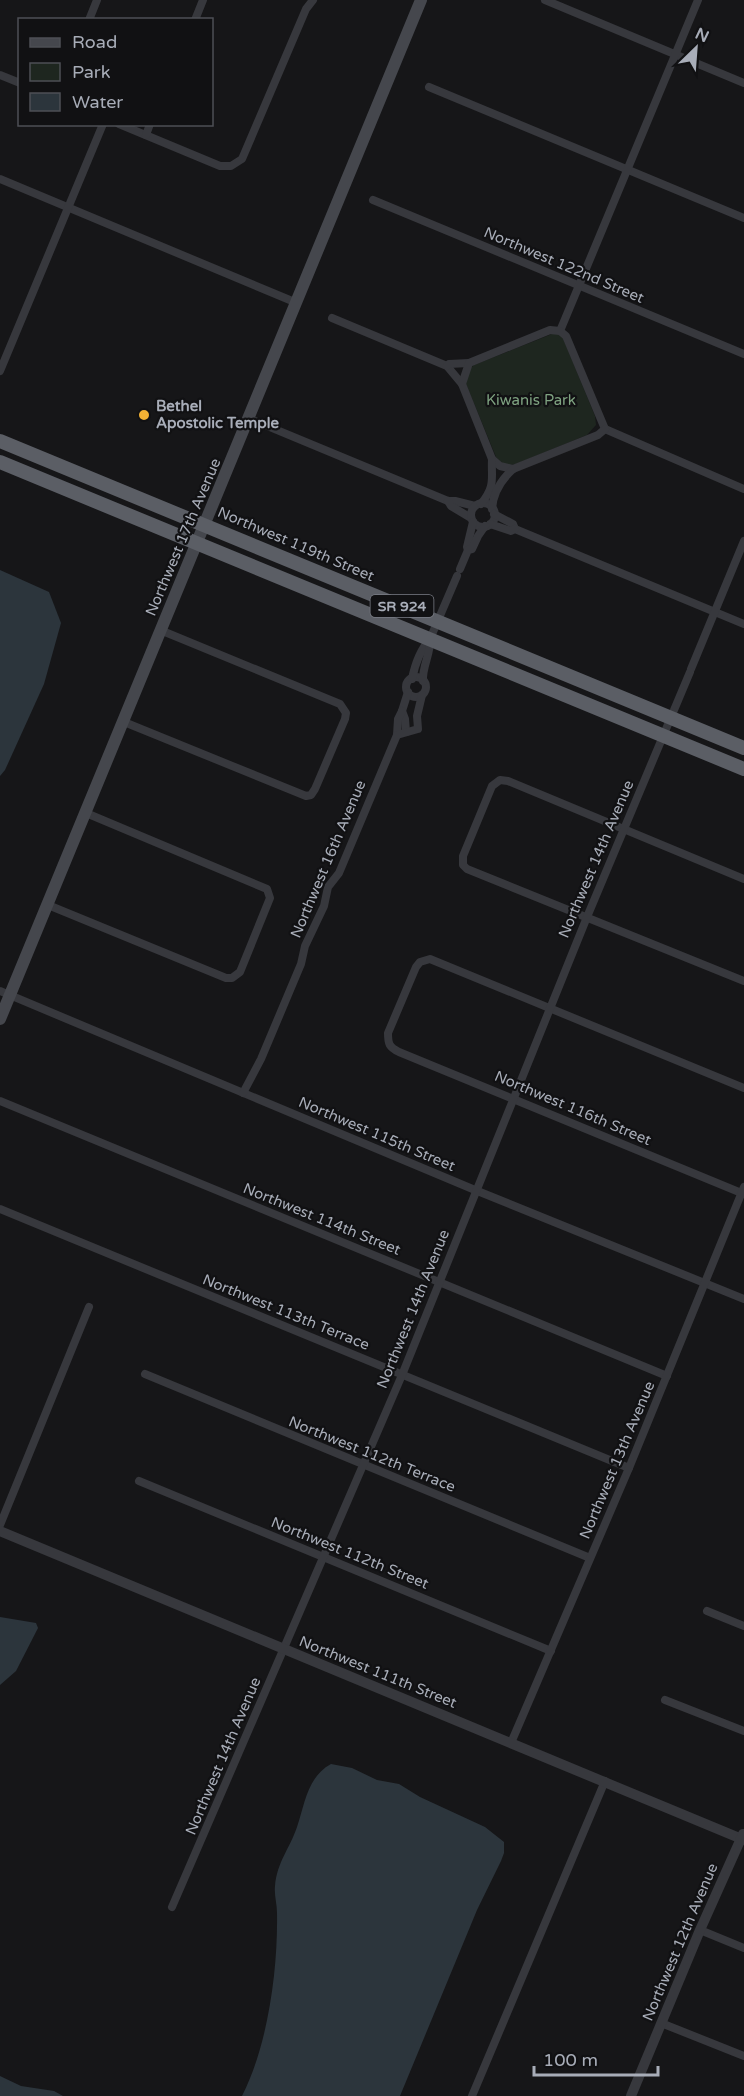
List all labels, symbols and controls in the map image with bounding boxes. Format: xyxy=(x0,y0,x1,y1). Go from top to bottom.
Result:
legend xyxy=(18,18,213,126)
north arrow xyxy=(666,18,726,78)
text: N xyxy=(692,24,712,47)
text: Road xyxy=(72,31,117,53)
text: Park xyxy=(72,61,111,83)
text: Water xyxy=(72,91,123,113)
street label: Northwest 122nd Street xyxy=(481,223,647,307)
park label: Kiwanis Park xyxy=(486,391,576,409)
place label: Bethel Apostolic Temple xyxy=(156,397,280,433)
marker: Bethel Apostolic Temple xyxy=(137,408,151,422)
street label: Northwest 17th Avenue xyxy=(142,455,224,619)
street label: Northwest 119th Street xyxy=(215,503,377,585)
road number: SR 924 xyxy=(370,595,434,617)
street label: Northwest 16th Avenue xyxy=(287,777,369,941)
street label: Northwest 14th Avenue xyxy=(555,777,637,941)
street label: Northwest 116th Street xyxy=(492,1067,654,1149)
street label: Northwest 115th Street xyxy=(296,1093,458,1175)
street label: Northwest 114th Street xyxy=(241,1179,404,1259)
street label: Northwest 14th Avenue xyxy=(373,1227,453,1391)
street label: Northwest 113th Terrace xyxy=(200,1270,372,1354)
street label: Northwest 13th Avenue xyxy=(576,1378,658,1542)
street label: Northwest 112th Terrace xyxy=(286,1412,458,1496)
street label: Northwest 112th Street xyxy=(269,1513,432,1593)
street label: Northwest 111th Street xyxy=(297,1632,460,1712)
street label: Northwest 14th Avenue xyxy=(182,1674,264,1838)
street label: Northwest 12th Avenue xyxy=(639,1860,721,2024)
scale bar xyxy=(534,2039,658,2077)
text: 100 m xyxy=(543,2049,598,2071)

